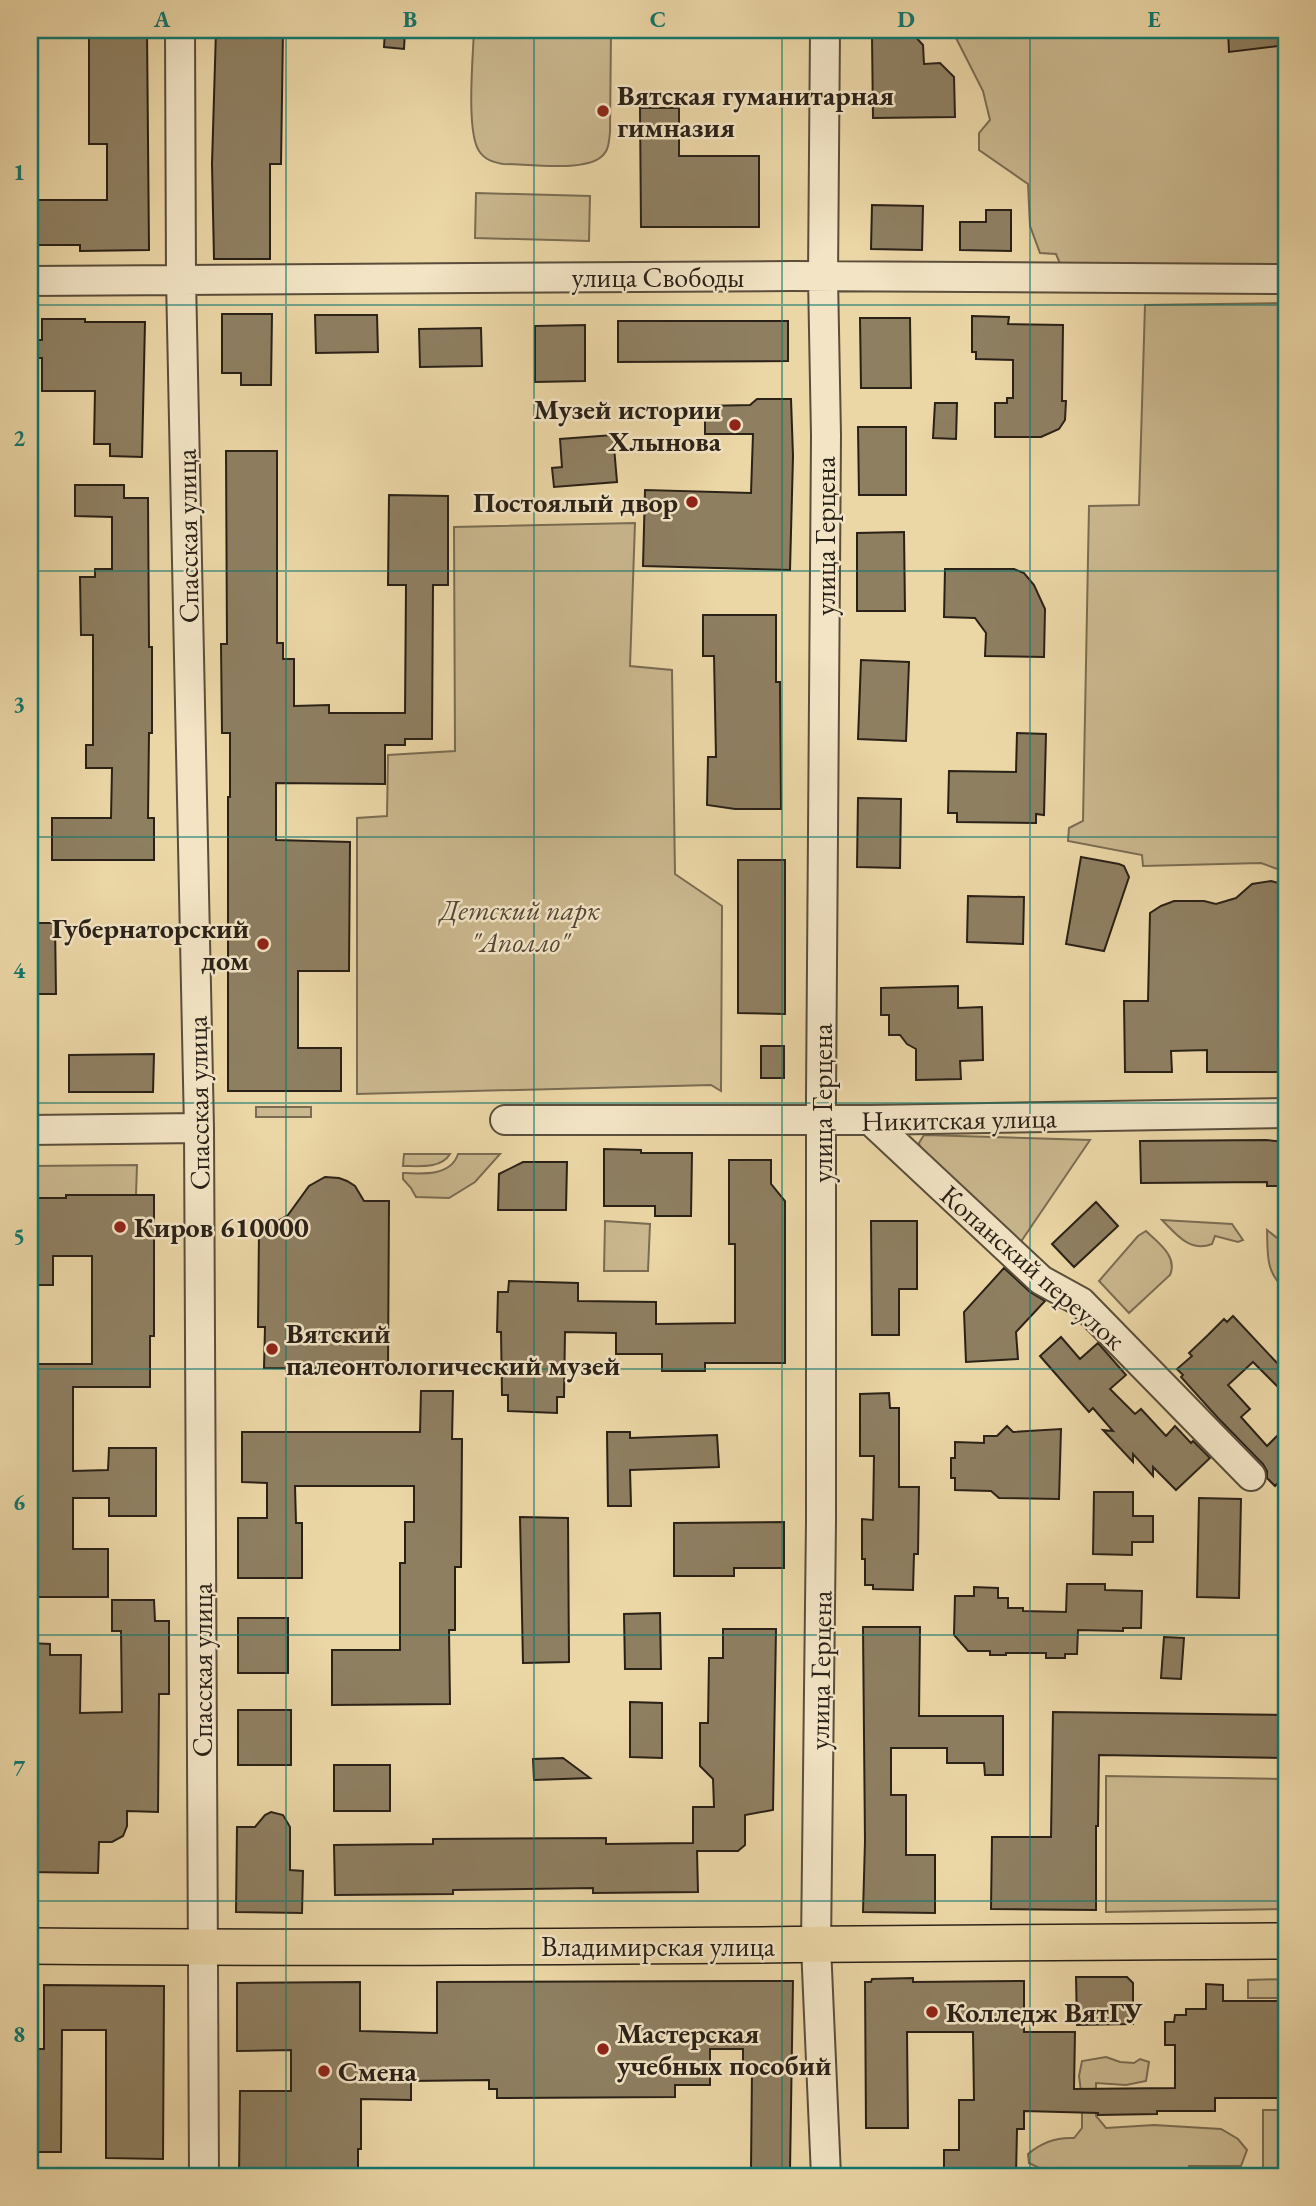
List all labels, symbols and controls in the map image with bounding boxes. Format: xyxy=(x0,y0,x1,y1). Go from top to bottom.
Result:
text: A xyxy=(153,4,171,34)
text: B xyxy=(403,4,417,34)
text: C xyxy=(650,4,666,34)
text: D xyxy=(897,4,915,34)
text: E xyxy=(1147,4,1161,34)
place label: Вятская гуманитарная гимназия xyxy=(617,77,894,145)
marker: Вятская гуманитарная гимназия xyxy=(595,103,611,119)
text: 1 xyxy=(13,157,25,187)
street label: улица Свободы xyxy=(572,259,744,295)
place label: Музей истории Хлынова xyxy=(534,391,722,459)
marker: Музей истории Хлынова xyxy=(727,417,743,433)
text: 2 xyxy=(13,423,25,453)
street label: Спасская улица xyxy=(167,448,207,624)
street label: улица Герцена xyxy=(807,455,843,616)
place label: Постоялый двор xyxy=(473,484,678,520)
marker: Постоялый двор xyxy=(684,494,700,510)
text: 3 xyxy=(13,689,25,719)
park label: Детский парк "Аполло" xyxy=(438,892,601,960)
place label: Губернаторский дом xyxy=(52,910,249,978)
marker: Губернаторский дом xyxy=(255,936,271,952)
text: 4 xyxy=(13,955,26,985)
street label: Спасская улица xyxy=(178,1015,218,1191)
street label: улица Герцена xyxy=(804,1022,840,1183)
street label: Никитская улица xyxy=(861,1099,1058,1139)
street label: Копанский переулок xyxy=(933,1177,1133,1357)
place label: Киров 610000 xyxy=(134,1209,309,1245)
marker: Киров 610000 xyxy=(112,1219,128,1235)
text: 5 xyxy=(13,1221,25,1251)
place label: Вятский палеонтологический музей xyxy=(286,1315,620,1383)
marker: Вятский палеонтологический музей xyxy=(264,1341,280,1357)
text: 6 xyxy=(13,1487,25,1517)
street label: Спасская улица xyxy=(184,1582,220,1757)
street label: улица Герцена xyxy=(801,1589,839,1750)
text: 7 xyxy=(13,1753,26,1783)
street label: Владимирская улица xyxy=(541,1928,776,1964)
place label: Колледж ВятГУ xyxy=(946,1994,1143,2030)
marker: Колледж ВятГУ xyxy=(924,2004,940,2020)
place label: Мастерская учебных пособий xyxy=(617,2015,831,2083)
text: 8 xyxy=(13,2019,25,2049)
marker: Мастерская учебных пособий xyxy=(595,2041,611,2057)
place label: Смена xyxy=(338,2053,418,2089)
marker: Смена xyxy=(316,2063,332,2079)

